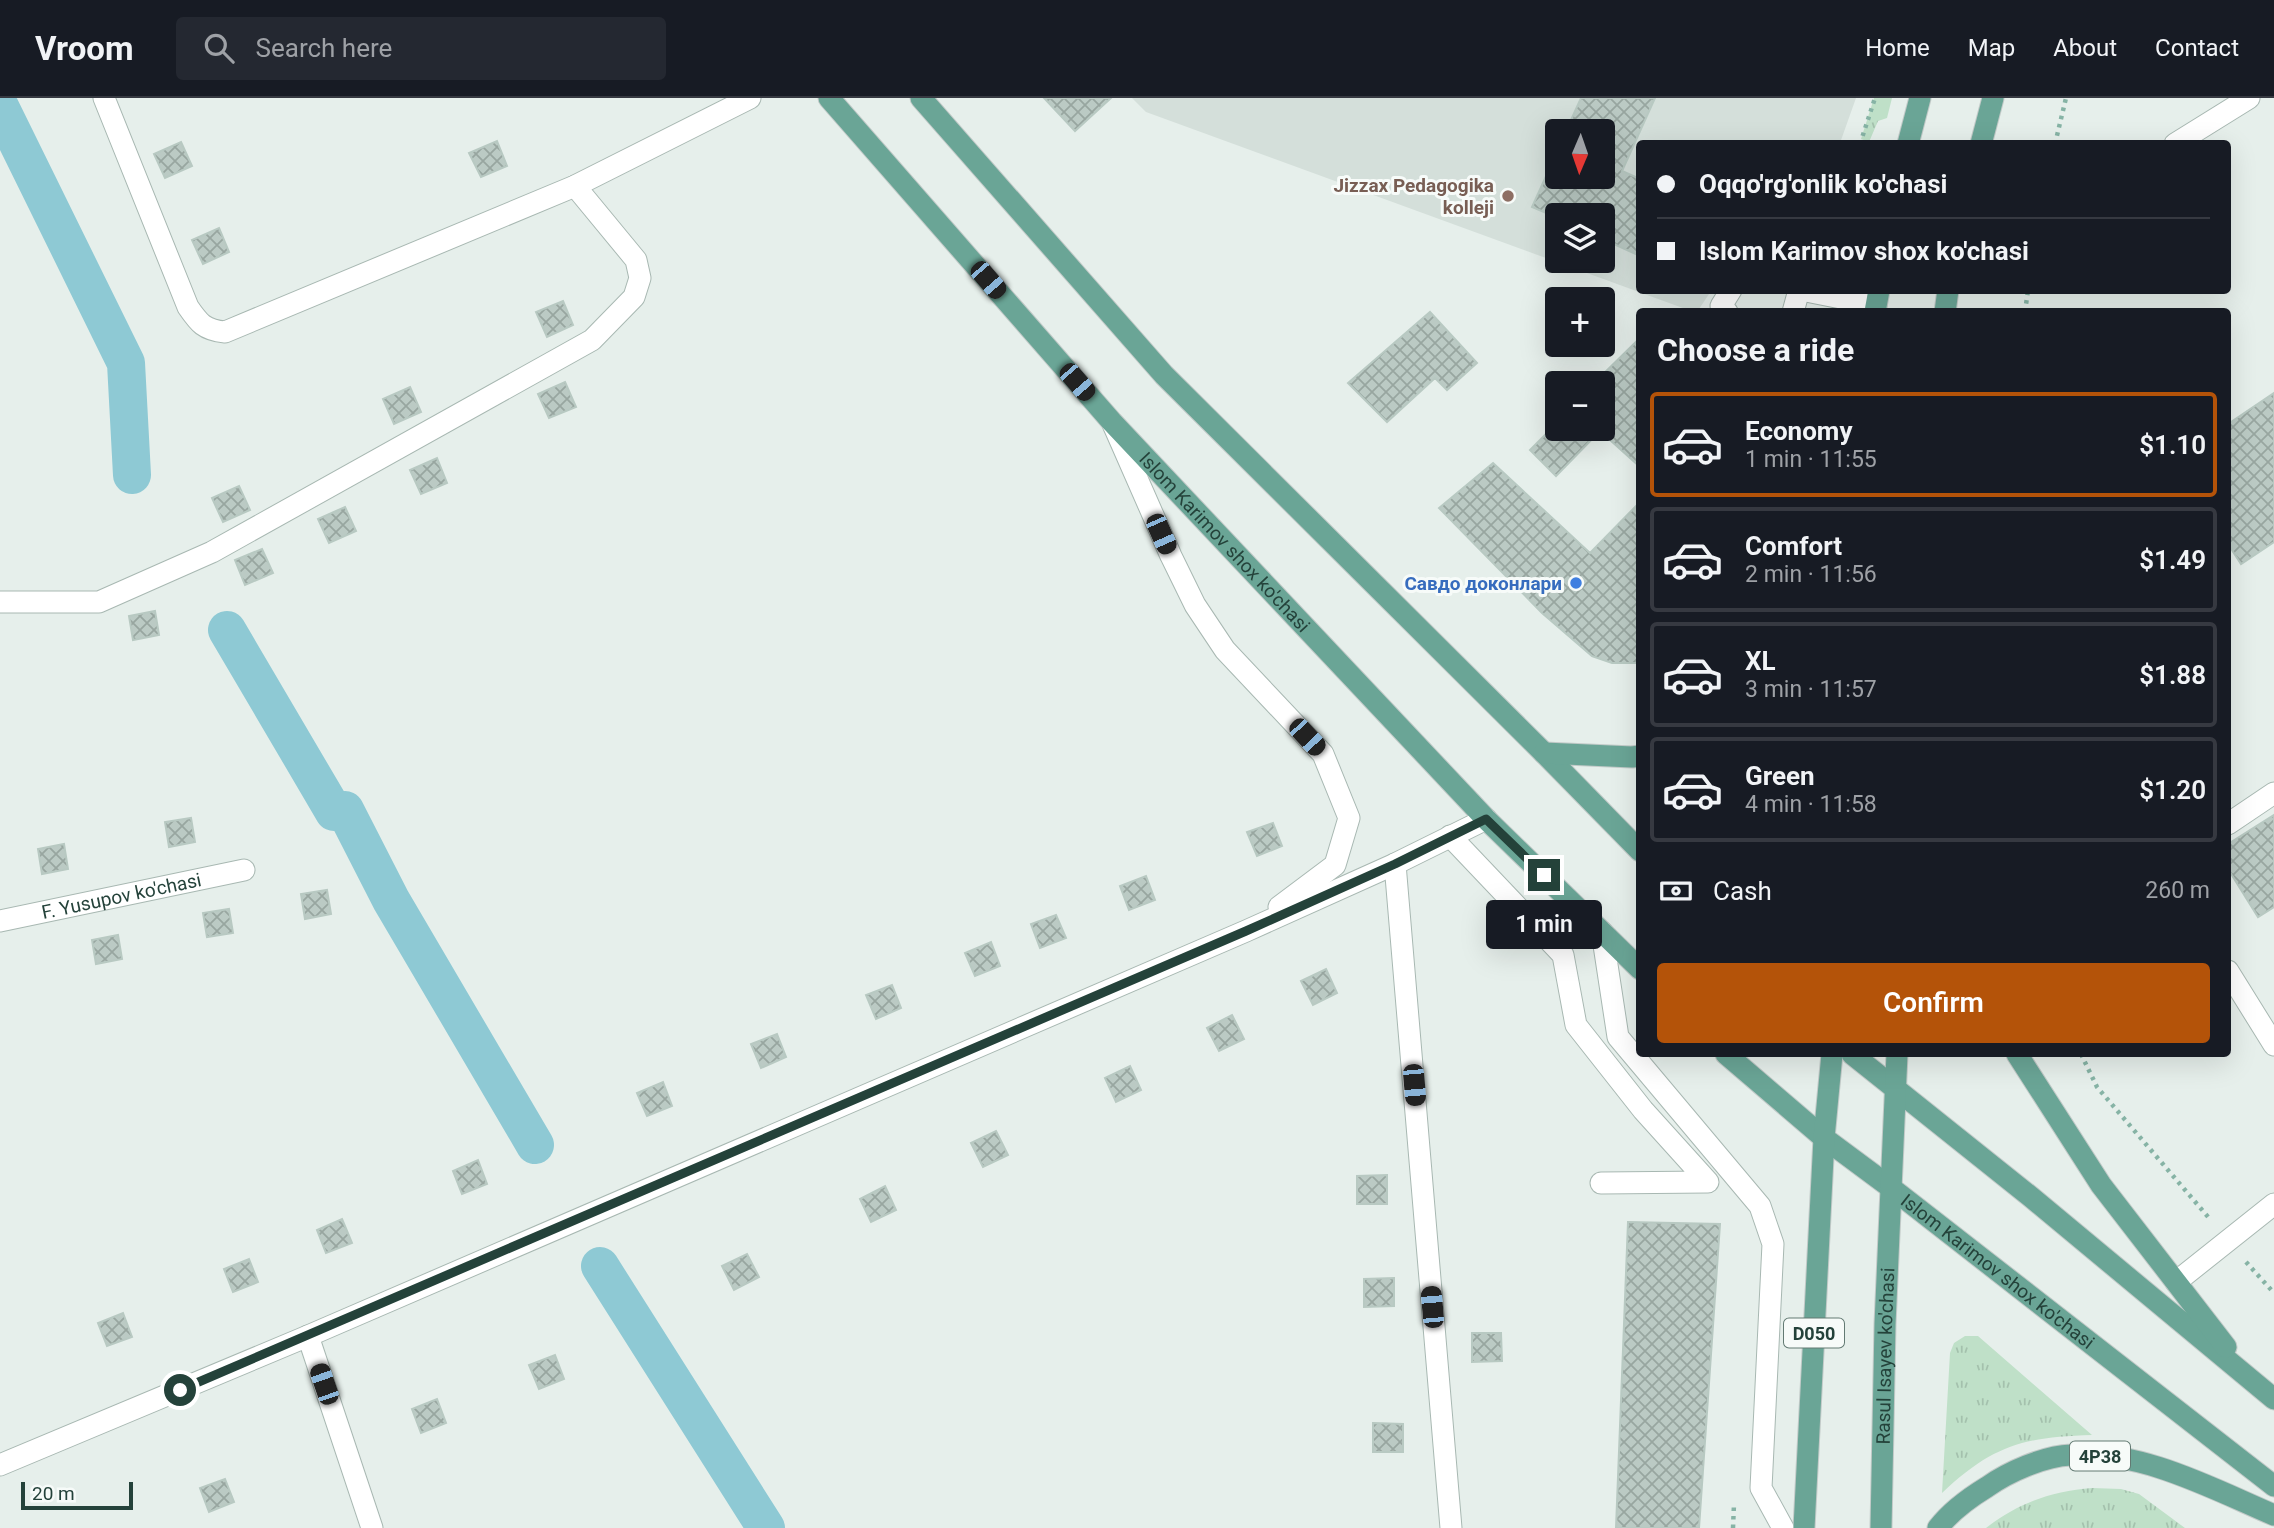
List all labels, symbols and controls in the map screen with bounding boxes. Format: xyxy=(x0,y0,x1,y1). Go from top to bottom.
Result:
search box xyxy=(176,17,666,80)
text: Vroom xyxy=(35,29,134,68)
icon: search xyxy=(200,29,238,67)
text: Search here xyxy=(256,33,392,63)
text: Home xyxy=(1865,34,1930,62)
text: Map xyxy=(1968,34,2015,62)
text: About xyxy=(2053,34,2117,62)
text: Contact xyxy=(2155,34,2239,62)
north arrow xyxy=(1545,119,1615,189)
map controls xyxy=(1545,119,1615,441)
text: Oqqo'rg'onlik ko'chasi xyxy=(1699,169,1947,199)
place label: Jizzax Pedagogika kolleji xyxy=(1333,174,1494,219)
marker: Jizzax Pedagogika kolleji xyxy=(1500,188,1516,204)
button: layers xyxy=(1545,203,1615,273)
text: Islom Karimov shox ko'chasi xyxy=(1699,236,2029,266)
car xyxy=(967,257,1010,303)
button: + xyxy=(1545,287,1615,357)
text: Choose a ride xyxy=(1657,331,1854,369)
car xyxy=(1056,359,1099,405)
button: − xyxy=(1545,371,1615,441)
icon: car xyxy=(1661,413,1724,476)
text: Economy xyxy=(1745,416,1852,446)
text: $1.10 xyxy=(2139,430,2206,460)
text: 1 min · 11:55 xyxy=(1745,446,1877,473)
street label: Islom Karimov shox ko'chasi xyxy=(1135,447,1315,637)
car xyxy=(1143,511,1180,557)
icon: car xyxy=(1661,528,1724,591)
text: Comfort xyxy=(1745,531,1842,561)
text: $1.49 xyxy=(2139,545,2206,575)
text: 2 min · 11:56 xyxy=(1745,561,1877,588)
place label: Cавдо доконлари xyxy=(1404,572,1562,595)
marker: Cавдо доконлари xyxy=(1568,575,1584,591)
icon: car xyxy=(1661,643,1724,706)
text: XL xyxy=(1745,646,1776,676)
text: $1.88 xyxy=(2139,660,2206,690)
text: 3 min · 11:57 xyxy=(1745,676,1877,703)
car xyxy=(1285,714,1330,760)
icon: car xyxy=(1661,758,1724,821)
text: Green xyxy=(1745,761,1815,791)
text: $1.20 xyxy=(2139,775,2206,805)
text: 4 min · 11:58 xyxy=(1745,791,1877,818)
route end xyxy=(1528,859,1560,891)
street label: F. Yusupov ko'chasi xyxy=(40,868,203,924)
icon: cash xyxy=(1657,872,1695,910)
text: Cash xyxy=(1713,876,1772,906)
text: 260 m xyxy=(2145,877,2210,904)
callout: 1 min xyxy=(1486,900,1602,948)
text: 1 min xyxy=(1515,911,1573,938)
button: Confirm xyxy=(1657,963,2210,1043)
car xyxy=(1402,1063,1427,1107)
street label: Islom Karimov shox ko'chasi xyxy=(1897,1189,2099,1353)
street label: Rasul Isayev ko'chasi xyxy=(1871,1267,1899,1445)
car xyxy=(1420,1285,1445,1329)
road number: D050 xyxy=(1784,1318,1844,1348)
car xyxy=(308,1361,341,1407)
route start xyxy=(164,1374,196,1406)
road number: 4P38 xyxy=(2070,1442,2130,1470)
scale bar xyxy=(21,1479,133,1511)
text: 20 m xyxy=(32,1482,75,1505)

